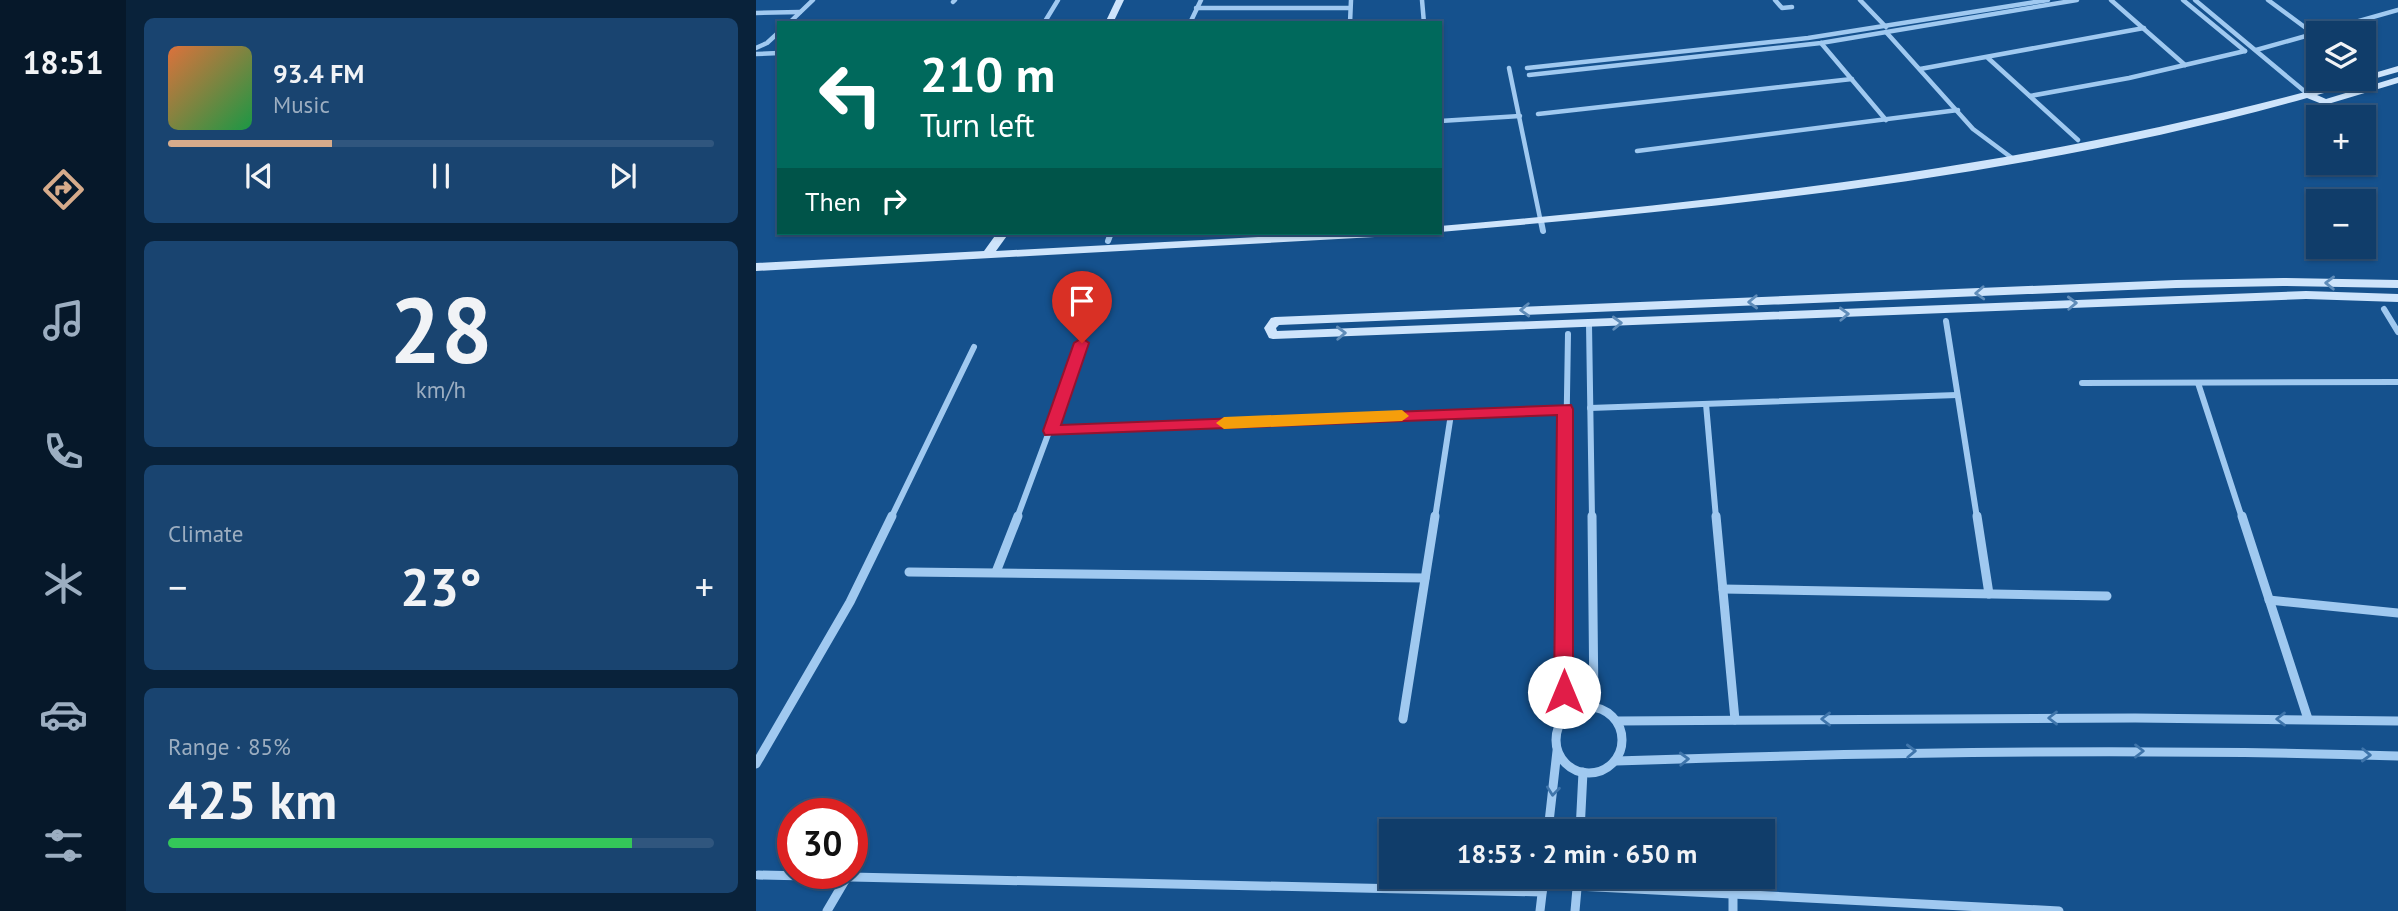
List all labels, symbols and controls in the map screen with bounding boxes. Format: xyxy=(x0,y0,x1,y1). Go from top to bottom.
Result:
map controls xyxy=(2306,21,2376,259)
button: layers xyxy=(2306,21,2376,91)
text: 18:51 xyxy=(22,41,104,83)
text: 210 m xyxy=(920,42,1055,106)
icon: left xyxy=(805,49,896,140)
text: 93.4 FM xyxy=(273,57,364,90)
text: Music xyxy=(273,90,330,119)
text: Turn left xyxy=(920,104,1035,146)
button: + xyxy=(2306,105,2376,175)
icon: previous xyxy=(240,157,278,195)
icon: pause xyxy=(422,157,460,195)
icon: next xyxy=(604,157,642,195)
icon: directions xyxy=(39,165,88,214)
icon: right xyxy=(875,182,913,220)
text: Then xyxy=(805,185,861,218)
button: − xyxy=(2306,189,2376,259)
text: 28 xyxy=(389,270,493,388)
pin xyxy=(1052,271,1112,343)
one-way arrow xyxy=(2324,275,2335,291)
icon: arrive xyxy=(1063,282,1101,320)
one-way arrow xyxy=(1974,285,1985,300)
one-way arrow xyxy=(1747,294,1758,309)
icon: music xyxy=(39,296,88,345)
one-way arrow xyxy=(2066,296,2077,311)
one-way arrow xyxy=(1520,303,1531,318)
one-way arrow xyxy=(1839,306,1850,321)
one-way arrow xyxy=(1612,315,1623,330)
one-way arrow xyxy=(1336,325,1347,340)
text: km/h xyxy=(416,375,466,404)
icon: phone xyxy=(39,427,88,476)
text: Climate xyxy=(168,519,243,548)
text: 23° xyxy=(400,553,482,620)
icon: climate xyxy=(39,559,88,608)
text: − xyxy=(168,562,187,611)
text: + xyxy=(695,562,714,611)
position arrow xyxy=(1527,655,1601,729)
icon: car xyxy=(39,690,88,739)
one-way arrow xyxy=(2048,710,2058,726)
one-way arrow xyxy=(1820,711,1831,727)
one-way arrow xyxy=(2275,711,2286,727)
text: Range · 85% xyxy=(168,732,291,761)
one-way arrow xyxy=(2134,743,2144,759)
one-way arrow xyxy=(1906,744,1917,759)
one-way arrow xyxy=(2361,747,2372,762)
one-way arrow xyxy=(1679,751,1690,766)
text: 425 km xyxy=(168,766,337,833)
one-way arrow xyxy=(1545,785,1560,797)
speed limit sign: 30 xyxy=(777,798,868,889)
icon: filters xyxy=(39,821,88,870)
text: 18:53 · 2 min · 650 m xyxy=(1457,837,1697,870)

